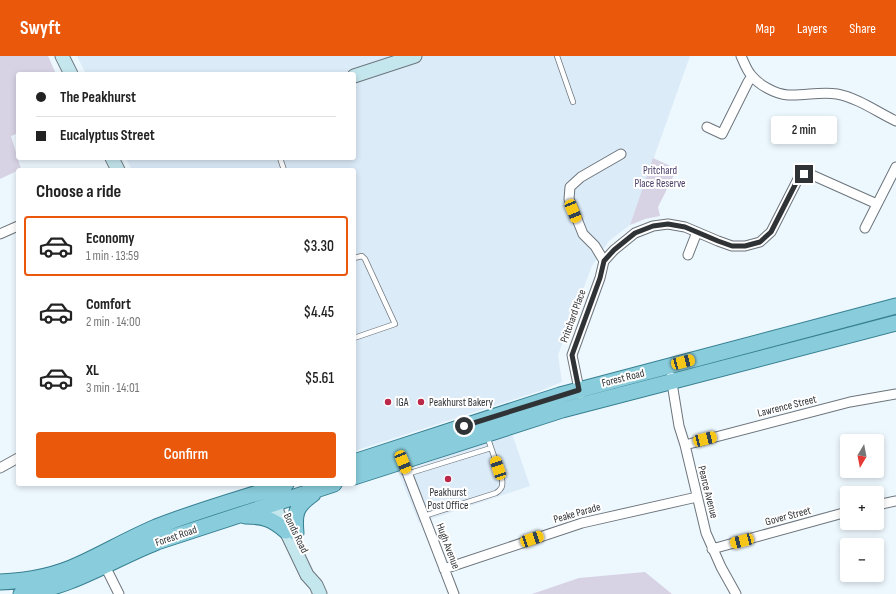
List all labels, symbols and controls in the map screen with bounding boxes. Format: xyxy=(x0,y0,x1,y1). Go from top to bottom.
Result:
text: Swyft xyxy=(20,17,61,40)
text: Map xyxy=(755,20,775,37)
text: Layers xyxy=(797,20,827,37)
text: Share xyxy=(849,20,876,37)
text: The Peakhurst xyxy=(60,88,136,107)
callout: 2 min xyxy=(771,116,837,144)
text: 2 min xyxy=(792,122,816,138)
text: Eucalyptus Street xyxy=(60,126,155,145)
park label: Pritchard Place Reserve xyxy=(634,164,686,190)
route end xyxy=(795,165,813,183)
text: Choose a ride xyxy=(36,181,121,202)
car xyxy=(563,198,583,224)
icon: car xyxy=(38,228,74,264)
text: Economy xyxy=(86,229,135,248)
text: $3.30 xyxy=(303,237,334,256)
text: 1 min · 13:59 xyxy=(86,248,139,264)
street label: Pritchard Place xyxy=(557,288,589,344)
icon: car xyxy=(38,294,74,330)
text: Comfort xyxy=(86,295,131,314)
text: $4.45 xyxy=(303,303,334,322)
text: 2 min · 14:00 xyxy=(86,314,141,330)
car xyxy=(670,353,696,371)
icon: car xyxy=(38,360,74,396)
text: XL xyxy=(86,361,99,380)
street label: Forest Road xyxy=(600,366,646,390)
text: $5.61 xyxy=(305,369,334,388)
text: 3 min · 14:01 xyxy=(86,380,139,396)
street label: Lawrence Street xyxy=(756,392,818,420)
place label: IGA xyxy=(396,396,409,409)
place label: Peakhurst Bakery xyxy=(429,396,494,409)
marker: IGA xyxy=(383,397,393,407)
marker: Peakhurst Bakery xyxy=(416,397,426,407)
route start xyxy=(455,417,473,435)
car xyxy=(692,430,718,448)
button: Confirm xyxy=(36,432,336,478)
north arrow xyxy=(840,434,884,478)
map controls xyxy=(840,434,884,582)
car xyxy=(393,449,413,475)
car xyxy=(489,455,507,481)
street label: Pearce Avenue xyxy=(695,464,721,520)
marker: Peakhurst Post Office xyxy=(443,474,453,484)
place label: Peakhurst Post Office xyxy=(428,486,468,512)
button: + xyxy=(840,486,884,530)
street label: Peake Parade xyxy=(552,500,602,526)
street label: Gover Street xyxy=(764,504,813,528)
street label: Bonds Road xyxy=(281,511,311,555)
street label: Hugh Avenue xyxy=(433,521,463,571)
street label: Forest Road xyxy=(153,523,199,549)
car xyxy=(519,529,545,549)
car xyxy=(729,532,755,550)
button: − xyxy=(840,538,884,582)

